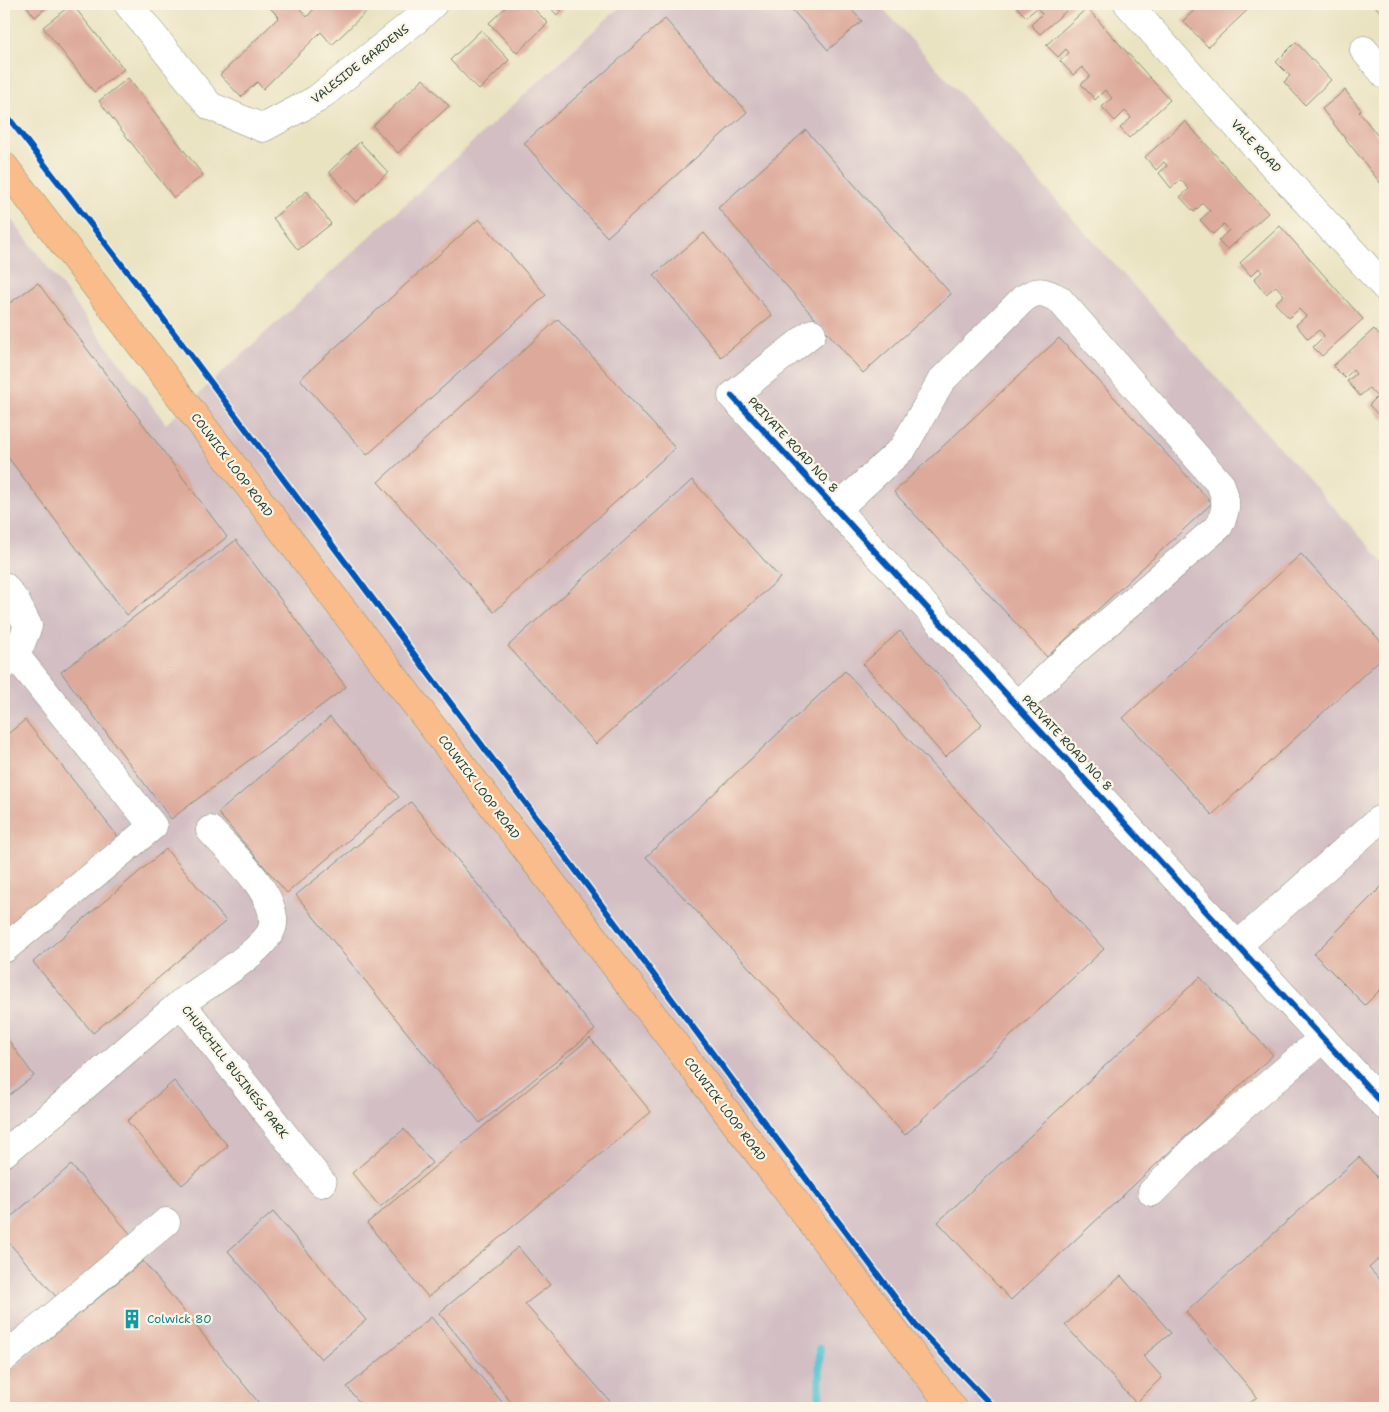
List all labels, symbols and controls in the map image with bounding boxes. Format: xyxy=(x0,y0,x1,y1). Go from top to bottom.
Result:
street label: VALESIDE GARDENS xyxy=(308,21,412,107)
street label: VALE ROAD xyxy=(1227,116,1285,176)
street label: PRIVATE ROAD NO. 8 xyxy=(744,394,842,496)
street label: COLWICK LOOP ROAD xyxy=(188,410,276,520)
street label: PRIVATE ROAD NO. 8 xyxy=(1018,692,1116,794)
street label: COLWICK LOOP ROAD xyxy=(435,732,523,842)
street label: CHURCHILL BUSINESS PARK xyxy=(178,1002,292,1142)
street label: COLWICK LOOP ROAD xyxy=(681,1054,769,1164)
building icon: Colwick 80 xyxy=(121,1308,143,1330)
place label: Colwick 80 xyxy=(147,1311,212,1327)

